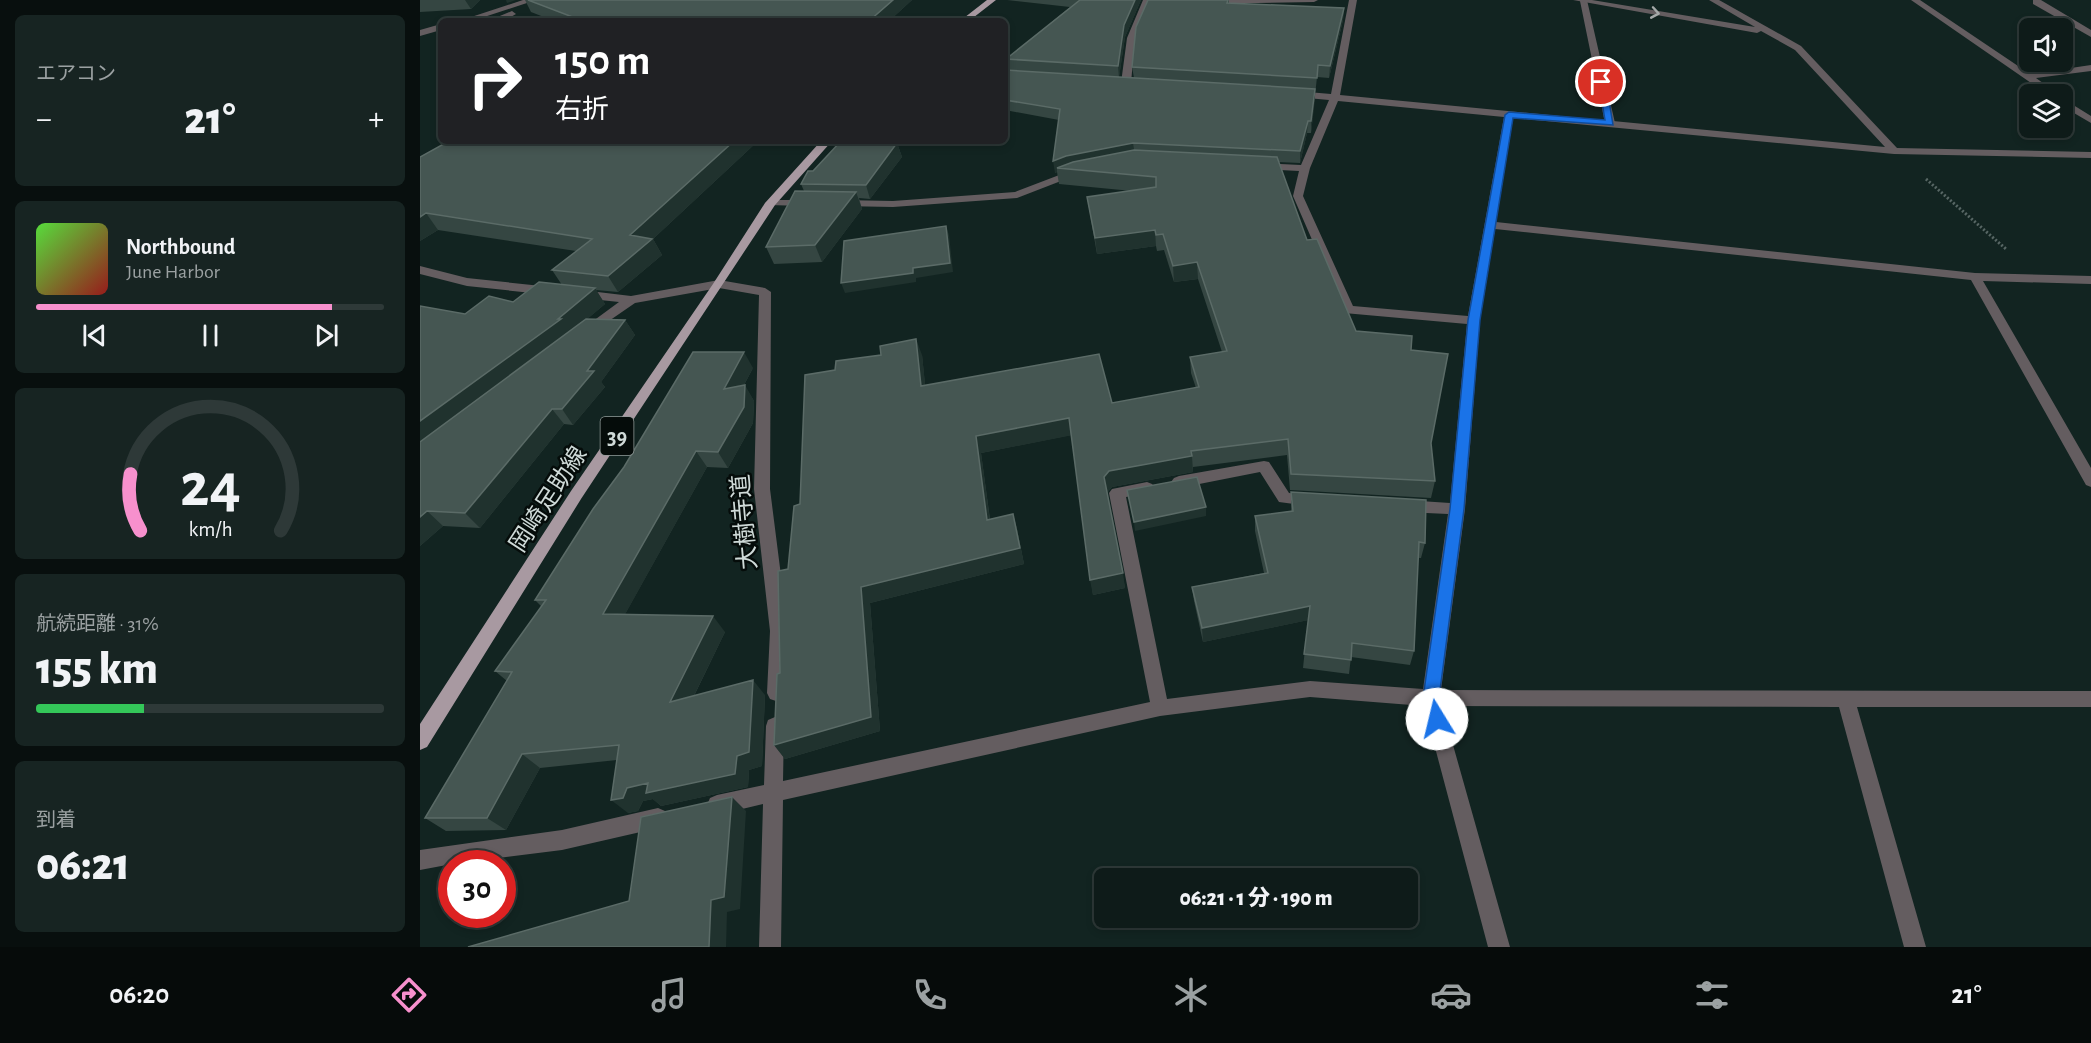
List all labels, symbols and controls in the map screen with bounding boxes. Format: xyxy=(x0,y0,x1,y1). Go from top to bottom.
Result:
one-way arrow xyxy=(1651,6,1660,18)
map controls xyxy=(2019,18,2073,138)
button: sound xyxy=(2019,18,2073,72)
text: 150 m xyxy=(555,40,650,82)
icon: right xyxy=(456,42,534,120)
pin xyxy=(1575,56,1626,107)
text: エアコン xyxy=(36,64,116,84)
icon: arrive xyxy=(1584,65,1617,98)
button: layers xyxy=(2019,84,2073,138)
text: 右折 xyxy=(555,96,609,123)
text: 21° xyxy=(184,97,236,142)
text: − xyxy=(36,103,52,136)
text: + xyxy=(368,103,384,136)
text: Northbound xyxy=(126,236,235,258)
text: June Harbor xyxy=(126,262,220,282)
icon: previous xyxy=(78,319,111,352)
icon: pause xyxy=(194,319,227,352)
icon: next xyxy=(310,319,343,352)
road number: 39 xyxy=(600,417,634,455)
street label: 岡崎足助線 xyxy=(504,442,592,556)
text: 24 xyxy=(180,455,240,517)
street label: 大樹寺道 xyxy=(727,473,761,571)
text: km/h xyxy=(188,519,232,540)
text: 航続距離 · 31% xyxy=(36,614,159,634)
text: 155 km xyxy=(36,647,158,692)
position arrow xyxy=(1405,687,1469,751)
text: 到着 xyxy=(36,810,76,830)
text: 06:21 xyxy=(36,843,130,888)
speed limit sign: 30 xyxy=(438,850,516,928)
text: 06:21 · 1 分 · 190 m xyxy=(1179,887,1333,909)
icon: directions xyxy=(388,974,430,1016)
icon: music xyxy=(648,974,690,1016)
icon: phone xyxy=(909,974,951,1016)
icon: climate xyxy=(1170,974,1212,1016)
icon: car xyxy=(1430,974,1472,1016)
icon: filters xyxy=(1691,974,1733,1016)
text: 06:20 xyxy=(109,981,169,1008)
text: 21° xyxy=(1951,981,1982,1008)

